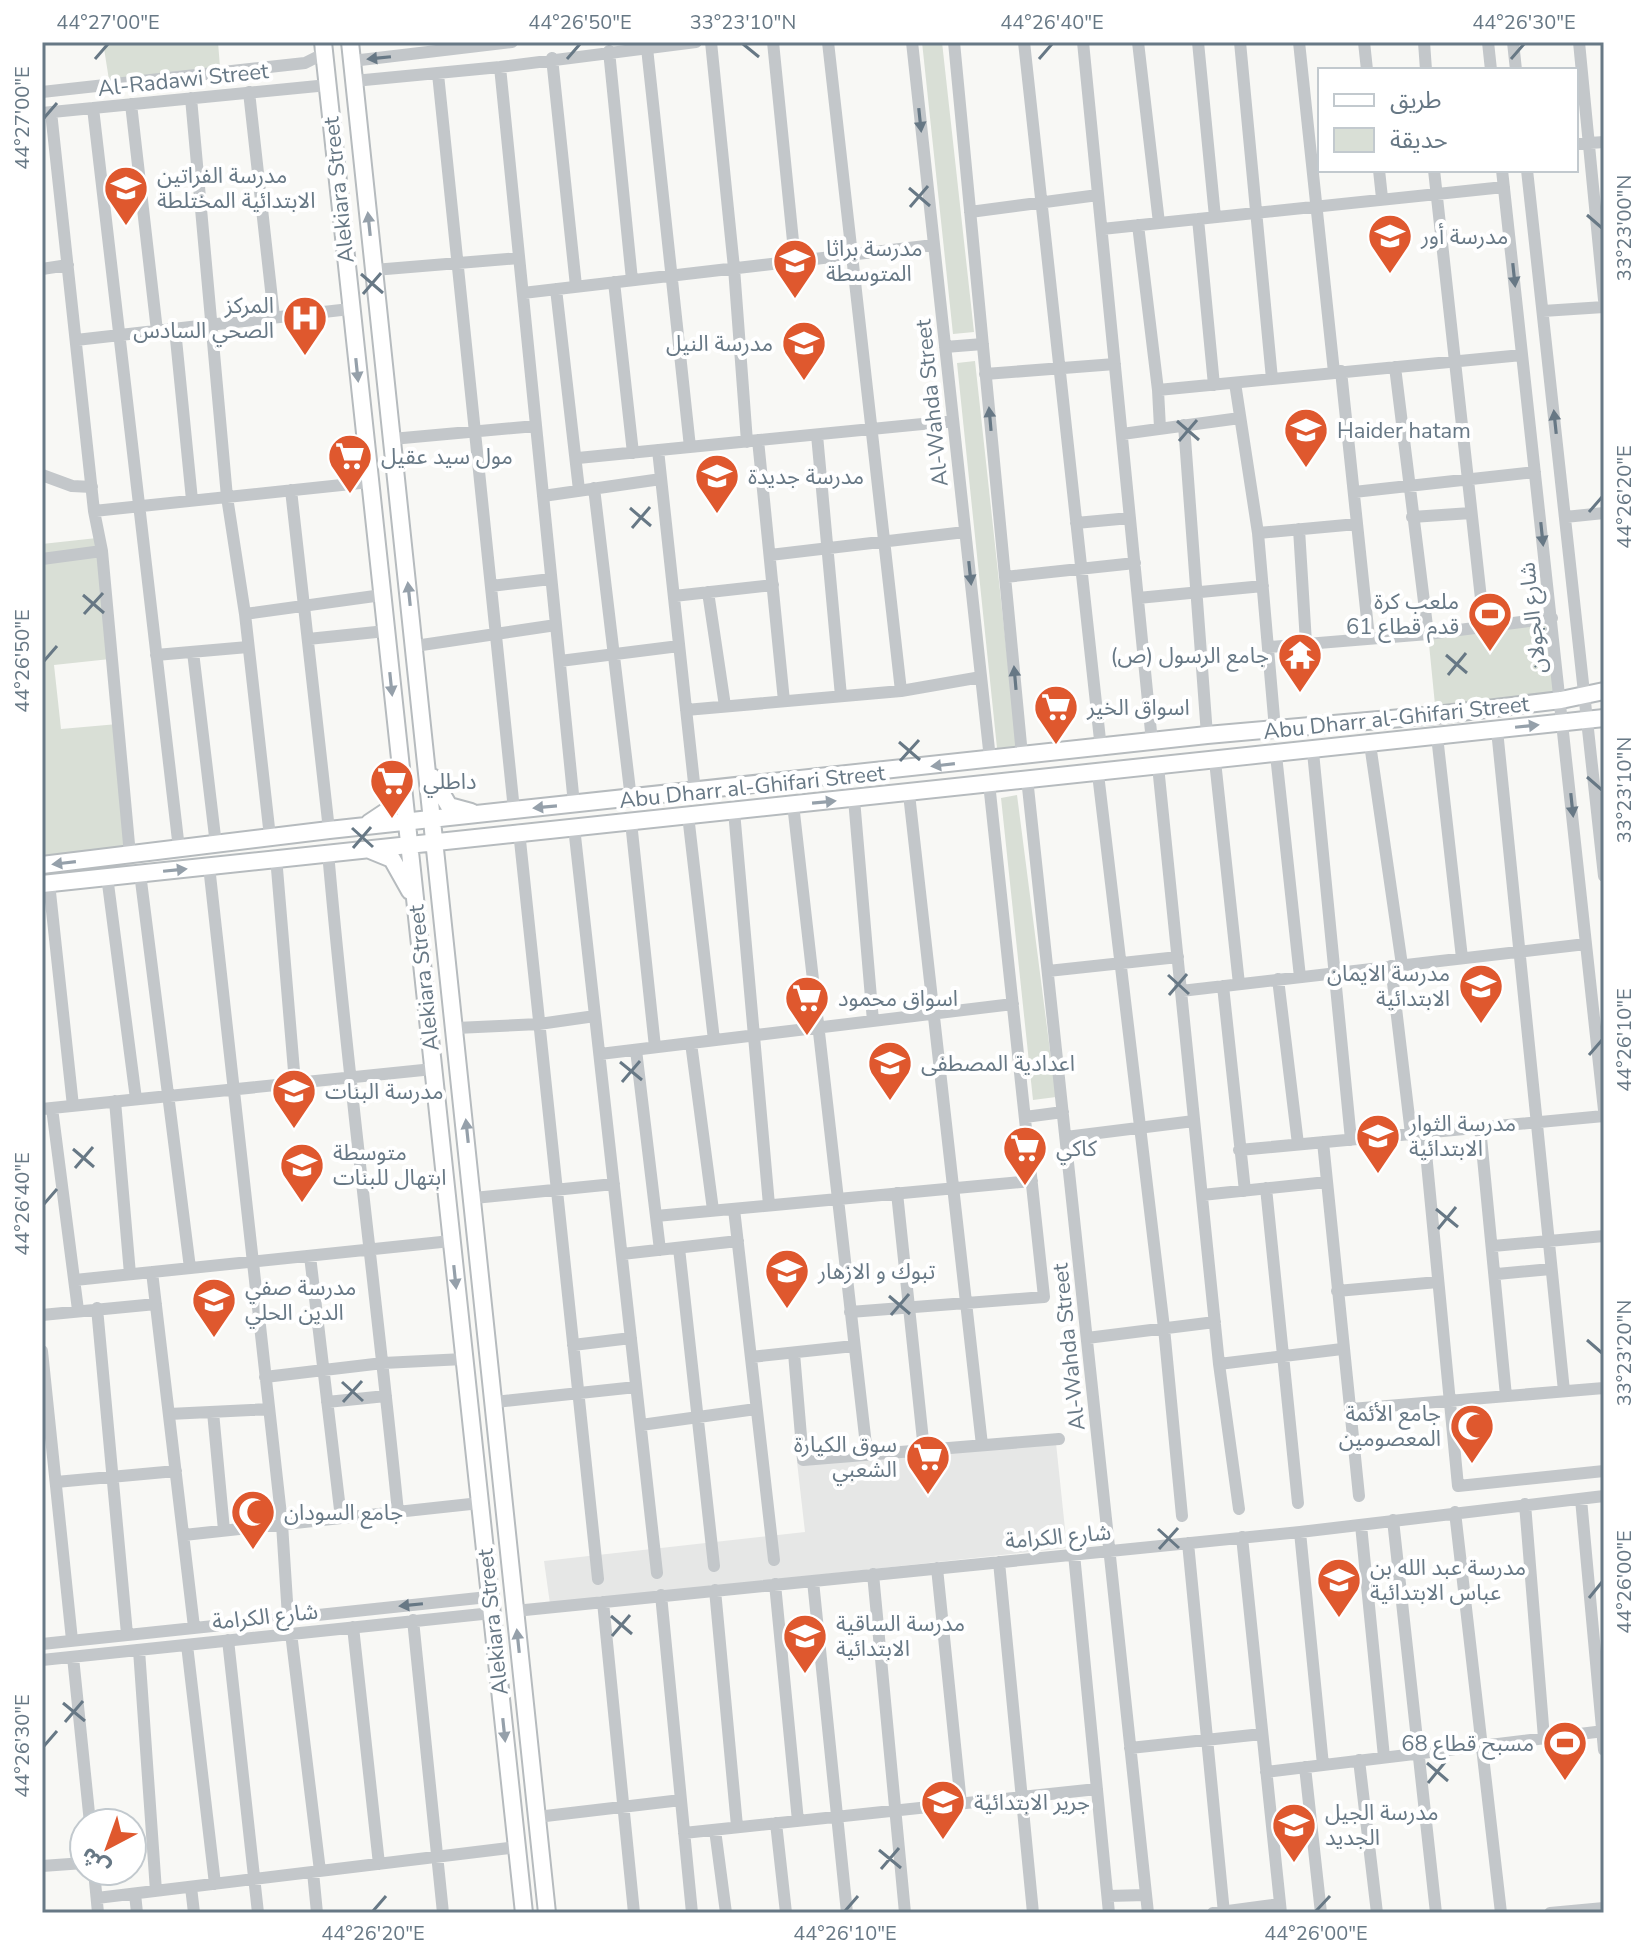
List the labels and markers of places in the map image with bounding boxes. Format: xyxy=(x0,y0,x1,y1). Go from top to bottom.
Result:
place label: مدرسة الفراتين الابتدائية المختلطة xyxy=(157,161,315,216)
school or university icon: مدرسة الفراتين الابتدائية المختلطة xyxy=(102,164,150,227)
school or university icon: مدرسة أور xyxy=(1366,212,1414,275)
place label: مدرسة أور xyxy=(1420,222,1508,252)
place label: مدرسة براثا المتوسطة xyxy=(826,234,923,289)
school or university icon: مدرسة براثا المتوسطة xyxy=(771,237,819,300)
place label: المركز الصحي السادس xyxy=(133,291,274,347)
hospital icon: المركز الصحي السادس xyxy=(281,294,329,357)
school or university icon: مدرسة النيل xyxy=(780,319,828,382)
place label: مدرسة النيل xyxy=(666,329,773,359)
school or university icon: Haider hatam xyxy=(1282,406,1330,469)
place label: Haider hatam xyxy=(1337,416,1471,446)
supermarket icon: مول سيد عقيل xyxy=(326,432,374,495)
place label: مول سيد عقيل xyxy=(381,442,513,472)
school or university icon: مدرسة جديدة xyxy=(693,452,741,515)
place label: مدرسة جديدة xyxy=(748,462,864,492)
place label: ملعب كرة قدم قطاع 61 xyxy=(1346,587,1459,643)
sports icon: ملعب كرة قدم قطاع 61 xyxy=(1466,590,1514,653)
temple icon: جامع الرسول (ص) xyxy=(1276,631,1324,694)
place label: جامع الرسول (ص) xyxy=(1110,641,1269,672)
supermarket icon: اسواق الخير xyxy=(1032,683,1080,746)
place label: اسواق الخير xyxy=(1086,693,1190,723)
supermarket icon: داطلي xyxy=(368,757,416,820)
place label: داطلي xyxy=(423,767,476,798)
place label: مدرسة الايمان الابتدائية xyxy=(1327,959,1450,1014)
school or university icon: مدرسة الايمان الابتدائية xyxy=(1457,962,1505,1025)
supermarket icon: اسواق محمود xyxy=(783,974,831,1037)
place label: اسواق محمود xyxy=(838,984,958,1014)
school or university icon: اعدادية المصطفى xyxy=(866,1039,914,1102)
place label: اعدادية المصطفى xyxy=(921,1049,1075,1079)
school or university icon: مدرسة البنات xyxy=(270,1067,318,1130)
place label: مدرسة البنات xyxy=(325,1077,444,1107)
place label: مدرسة الثوار الابتدائية xyxy=(1408,1109,1516,1164)
school or university icon: مدرسة الثوار الابتدائية xyxy=(1354,1112,1402,1175)
supermarket icon: كاكي xyxy=(1001,1124,1049,1187)
place label: كاكي xyxy=(1056,1134,1098,1165)
place label: متوسطة ابتهال للبنات xyxy=(333,1138,447,1193)
school or university icon: متوسطة ابتهال للبنات xyxy=(278,1141,326,1204)
school or university icon: تبوك و الازهار xyxy=(763,1247,811,1310)
place label: تبوك و الازهار xyxy=(817,1257,935,1287)
place label: مدرسة صفي الدين الحلي xyxy=(245,1273,356,1329)
school or university icon: مدرسة صفي الدين الحلي xyxy=(190,1276,238,1339)
place label: جامع الأئمة المعصومين xyxy=(1339,1399,1441,1454)
mosque icon: جامع الأئمة المعصومين xyxy=(1448,1402,1496,1465)
place label: سوق الكيارة الشعبي xyxy=(794,1430,897,1486)
supermarket icon: سوق الكيارة الشعبي xyxy=(904,1433,952,1496)
mosque icon: جامع السودان xyxy=(229,1488,277,1551)
place label: جامع السودان xyxy=(284,1498,403,1529)
place label: مدرسة عبد الله بن عباس الابتدائية xyxy=(1370,1553,1526,1608)
school or university icon: مدرسة عبد الله بن عباس الابتدائية xyxy=(1315,1556,1363,1619)
place label: مدرسة الساقية الابتدائية xyxy=(836,1609,965,1664)
school or university icon: مدرسة الساقية الابتدائية xyxy=(781,1612,829,1675)
sports icon: مسبح قطاع 68 xyxy=(1541,1719,1589,1782)
place label: مسبح قطاع 68 xyxy=(1401,1729,1534,1760)
school or university icon: جرير الابتدائية xyxy=(919,1778,967,1841)
place label: جرير الابتدائية xyxy=(974,1788,1090,1818)
place label: مدرسة الجيل الجديد xyxy=(1325,1798,1439,1853)
school or university icon: مدرسة الجيل الجديد xyxy=(1270,1801,1318,1864)

